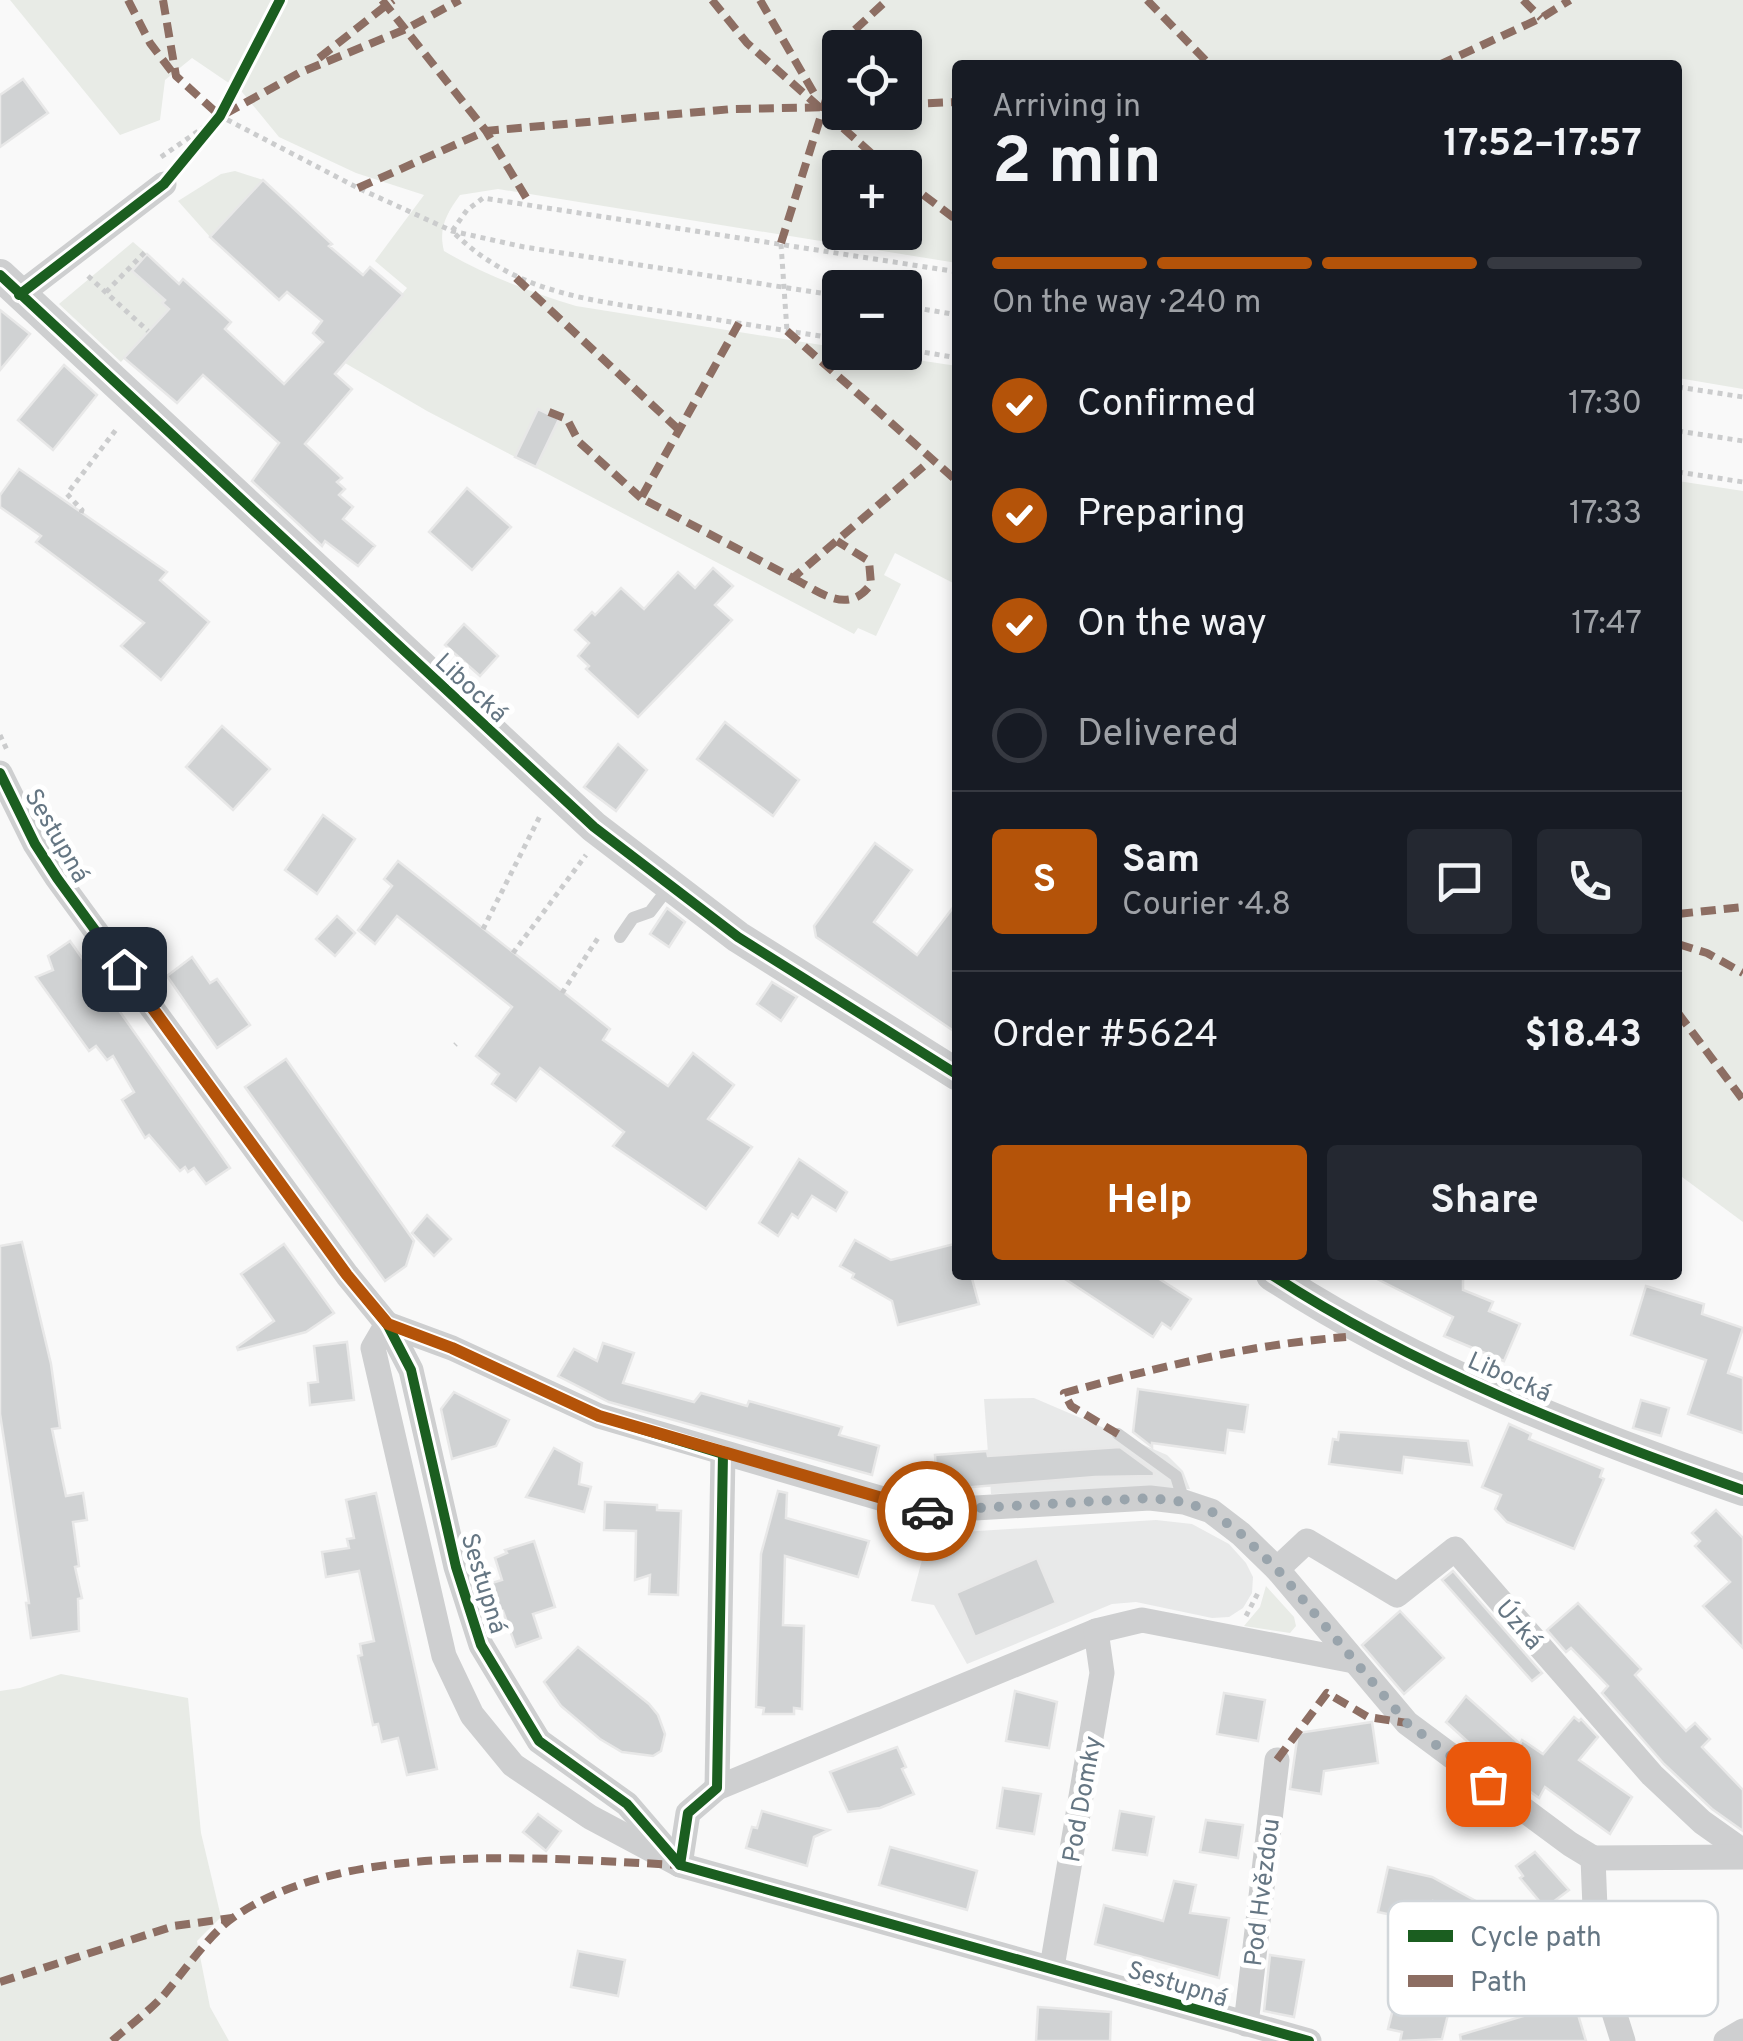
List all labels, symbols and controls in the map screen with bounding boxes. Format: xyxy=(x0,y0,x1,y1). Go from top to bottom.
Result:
map controls xyxy=(822,30,922,370)
button: locate xyxy=(822,30,922,130)
text: Arriving in xyxy=(992,88,1141,128)
text: 17:52–17:57 xyxy=(1443,121,1642,170)
text: 2 min xyxy=(992,124,1162,206)
button: + xyxy=(822,150,922,250)
button: − xyxy=(822,270,922,370)
text: On the way · 240 m xyxy=(992,284,1261,324)
icon: check xyxy=(992,378,1047,433)
text: Confirmed xyxy=(1077,381,1256,430)
text: 17:30 xyxy=(1568,385,1642,425)
icon: check xyxy=(992,488,1047,543)
text: Preparing xyxy=(1077,491,1246,540)
text: 17:33 xyxy=(1569,495,1642,535)
icon: check xyxy=(992,598,1047,653)
text: On the way xyxy=(1077,601,1267,650)
text: 17:47 xyxy=(1571,605,1642,645)
street label: Libocká xyxy=(427,647,513,731)
text: Delivered xyxy=(1077,711,1239,760)
street label: Sestupná xyxy=(16,784,95,889)
button: chat xyxy=(1407,829,1512,934)
button: phone xyxy=(1537,829,1642,934)
text: Sam xyxy=(1122,837,1200,886)
text: S xyxy=(1033,857,1056,906)
text: Courier · 4.8 xyxy=(1122,886,1291,926)
pin xyxy=(82,927,167,1012)
icon: home xyxy=(97,942,152,997)
text: Order #5624 xyxy=(992,1012,1218,1061)
text: $18.43 xyxy=(1524,1012,1642,1061)
button: Help xyxy=(992,1145,1307,1260)
button: Share xyxy=(1327,1145,1642,1260)
street label: Libocká xyxy=(1462,1346,1556,1411)
courier xyxy=(877,1461,977,1561)
icon: car xyxy=(900,1484,955,1539)
street label: Sestupná xyxy=(452,1530,513,1638)
street label: Úzká xyxy=(1487,1594,1549,1658)
street label: Pod Domky xyxy=(1057,1734,1111,1865)
pin xyxy=(1446,1742,1531,1827)
icon: bag xyxy=(1461,1757,1516,1812)
street label: Pod Hvězdou xyxy=(1239,1817,1289,1968)
legend xyxy=(1388,1901,1718,2016)
text: Cycle path xyxy=(1470,1921,1602,1957)
street label: Sestupná xyxy=(1123,1955,1231,2016)
text: Path xyxy=(1470,1966,1527,2002)

